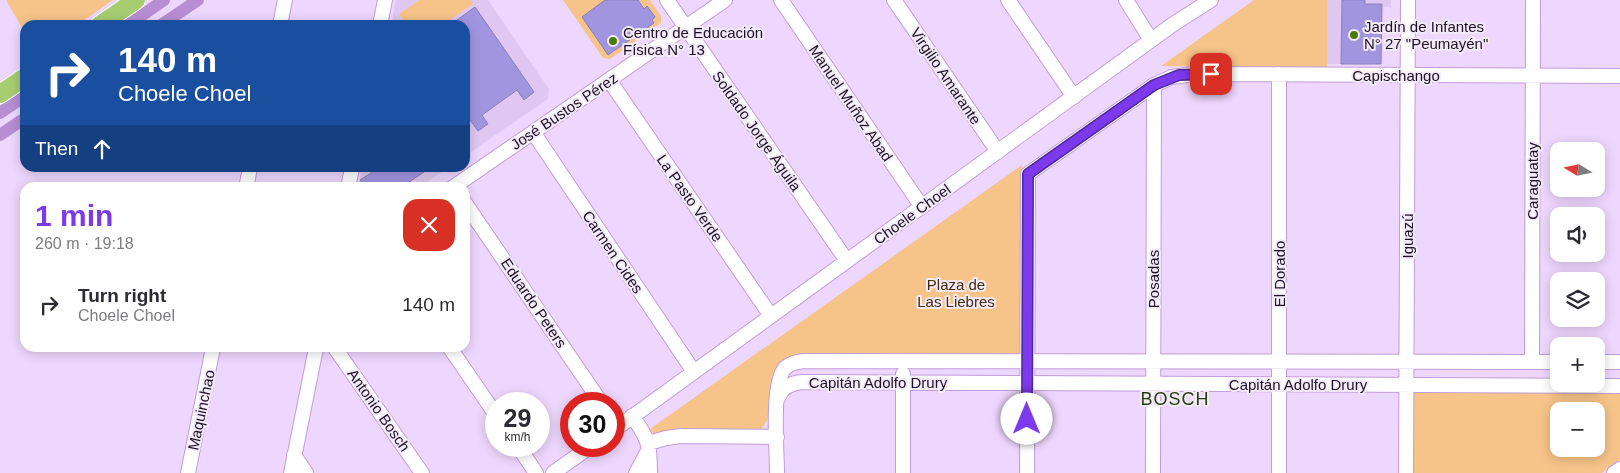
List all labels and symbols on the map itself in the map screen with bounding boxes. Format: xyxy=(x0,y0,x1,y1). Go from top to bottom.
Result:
place label: Jardín de Infantes N° 27 "Peumayén" xyxy=(1364,18,1488,52)
place label: Centro de Educación Física N° 13 xyxy=(623,24,763,58)
street label: Virgilio Amarante xyxy=(907,24,985,128)
marker: Jardín de Infantes N° 27 "Peumayén" xyxy=(1348,29,1360,41)
marker: Centro de Educación Física N° 13 xyxy=(607,35,619,47)
street label: Manuel Muñoz Abad xyxy=(806,42,896,164)
pin xyxy=(1190,53,1232,95)
street label: Capischango xyxy=(1352,67,1440,84)
street label: Soldado Jorge Águila xyxy=(709,68,805,195)
street label: José Bustos Pérez xyxy=(507,69,621,153)
street label: Caraguatay xyxy=(1524,142,1541,220)
north arrow xyxy=(1550,142,1605,198)
street label: La Pasto Verde xyxy=(654,151,726,245)
street label: Choele Choel xyxy=(870,180,954,248)
street label: Carmen Cides xyxy=(579,208,647,296)
street label: Iguazú xyxy=(1399,213,1416,259)
street label: El Dorado xyxy=(1271,241,1288,307)
street label: Posadas xyxy=(1145,250,1162,308)
street label: Eduardo Peters xyxy=(498,255,570,351)
park label: Plaza de Las Liebres xyxy=(917,276,995,310)
street label: Antonio Bosch xyxy=(344,366,414,454)
street label: Maquinchao xyxy=(184,368,218,452)
street label: Capitán Adolfo Drury xyxy=(809,374,948,391)
street label: Capitán Adolfo Drury xyxy=(1229,376,1368,393)
district label: BOSCH xyxy=(1140,389,1210,409)
speed limit sign: 30 xyxy=(560,392,625,457)
position arrow xyxy=(1000,392,1052,444)

